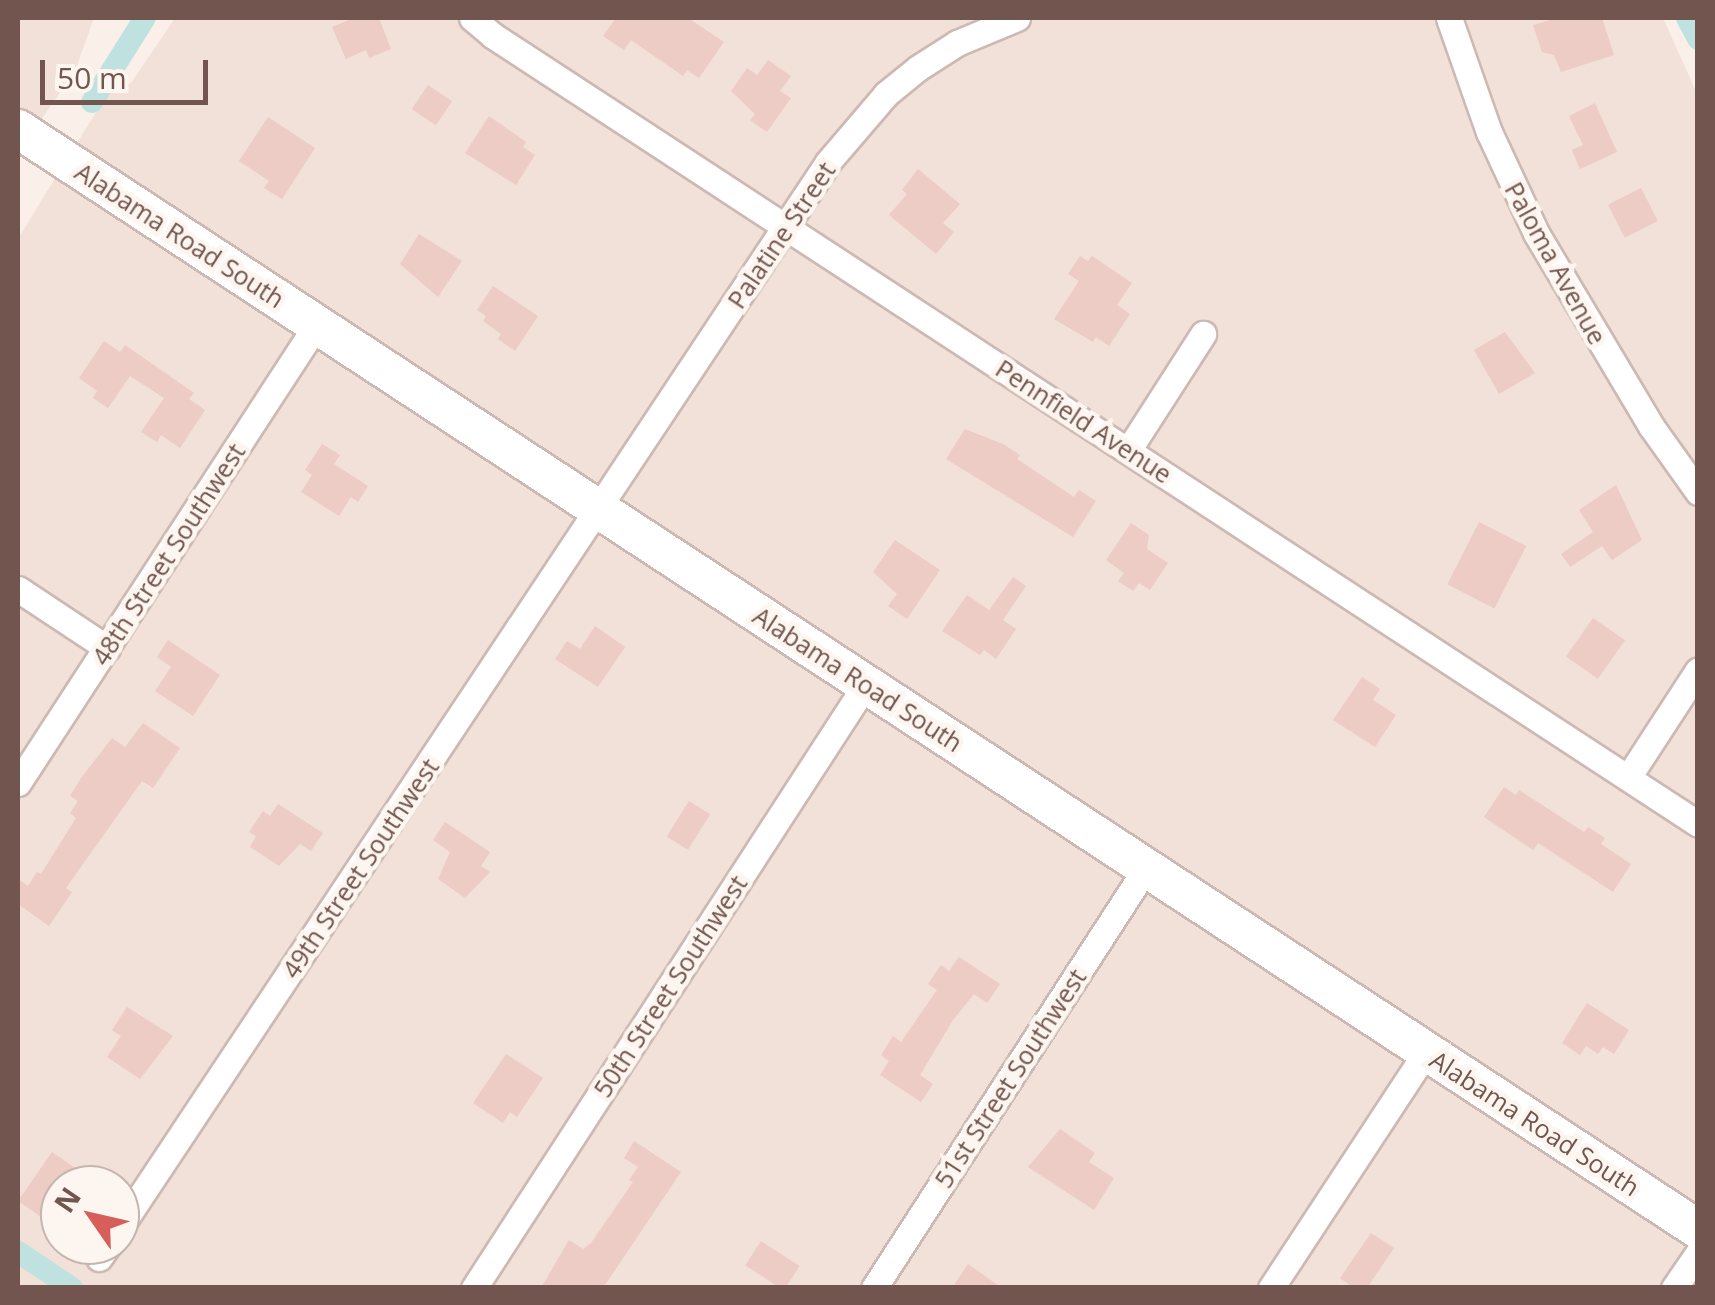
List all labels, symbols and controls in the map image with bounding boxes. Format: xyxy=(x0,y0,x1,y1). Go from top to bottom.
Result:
scale bar xyxy=(45,40,212,102)
text: 50 m xyxy=(57,57,127,98)
street label: Alabama Road South xyxy=(70,156,290,314)
street label: Palatine Street xyxy=(721,156,841,314)
street label: Paloma Avenue xyxy=(1499,177,1613,349)
street label: Pennfield Avenue xyxy=(990,353,1178,489)
street label: 48th Street Southwest xyxy=(85,438,251,670)
street label: Alabama Road South xyxy=(748,600,968,758)
street label: 49th Street Southwest xyxy=(275,753,445,983)
street label: 50th Street Southwest xyxy=(587,870,753,1102)
street label: 51st Street Southwest xyxy=(928,963,1092,1193)
street label: Alabama Road South xyxy=(1425,1044,1645,1202)
north arrow xyxy=(40,1165,140,1265)
text: N xyxy=(45,1179,89,1219)

